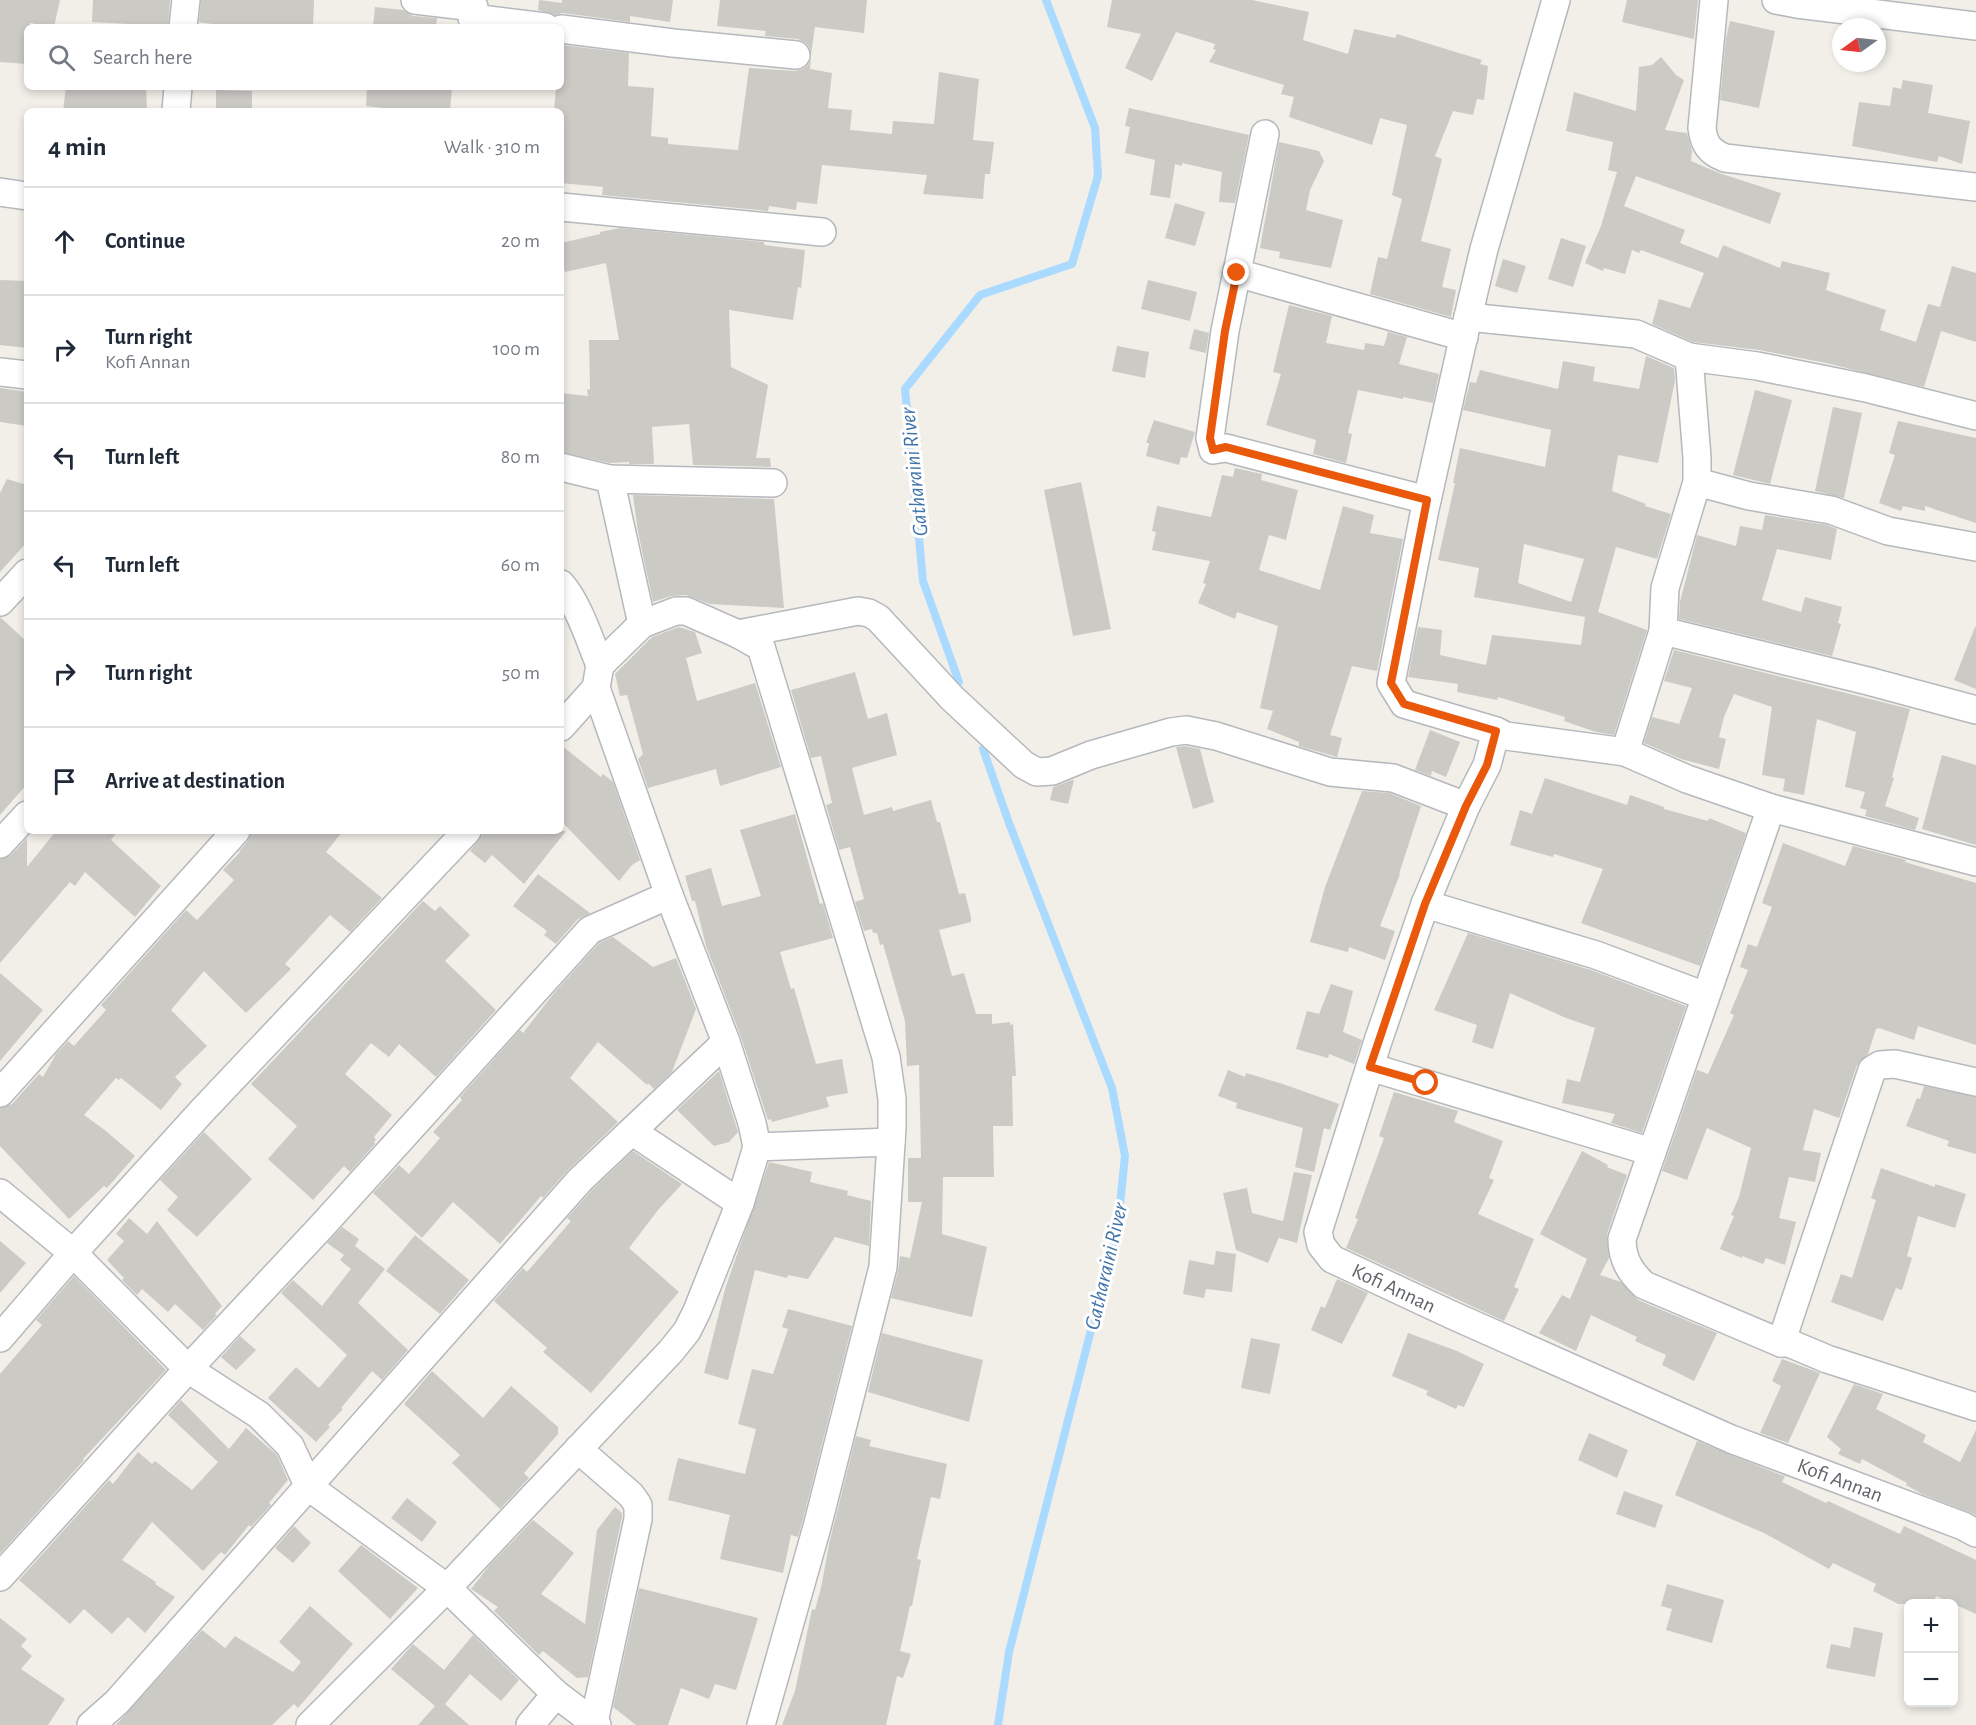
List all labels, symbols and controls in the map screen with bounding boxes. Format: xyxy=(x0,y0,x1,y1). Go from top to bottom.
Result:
north arrow xyxy=(1832,18,1886,72)
search box xyxy=(24,24,564,90)
icon: search xyxy=(45,41,78,74)
text: Search here xyxy=(93,46,192,68)
text: 4 min xyxy=(48,134,107,160)
text: Walk · 310 m xyxy=(444,137,540,157)
icon: ahead xyxy=(48,225,81,258)
text: Continue xyxy=(105,230,185,252)
text: 20 m xyxy=(501,231,540,251)
route end xyxy=(1223,259,1249,285)
text: Turn right xyxy=(105,326,192,348)
icon: right xyxy=(48,333,81,366)
text: 100 m xyxy=(493,339,540,359)
text: Kofi Annan xyxy=(105,352,190,372)
water label: Gatharaini River xyxy=(896,406,932,537)
icon: left xyxy=(48,441,81,474)
text: Turn left xyxy=(105,446,179,468)
text: 80 m xyxy=(501,447,540,467)
icon: left xyxy=(48,549,81,582)
text: Turn left xyxy=(105,554,179,576)
text: 60 m xyxy=(501,555,540,575)
icon: right xyxy=(48,657,81,690)
text: Turn right xyxy=(105,662,192,684)
text: 50 m xyxy=(502,663,540,683)
icon: arrive xyxy=(48,765,81,798)
text: Arrive at destination xyxy=(105,770,285,792)
route start xyxy=(1412,1069,1438,1095)
water label: Gatharaini River xyxy=(1081,1200,1131,1332)
street label: Kofi Annan xyxy=(1349,1260,1439,1317)
street label: Kofi Annan xyxy=(1794,1455,1886,1506)
map controls xyxy=(1904,1599,1958,1707)
button: + xyxy=(1904,1599,1958,1653)
button: − xyxy=(1904,1653,1958,1707)

